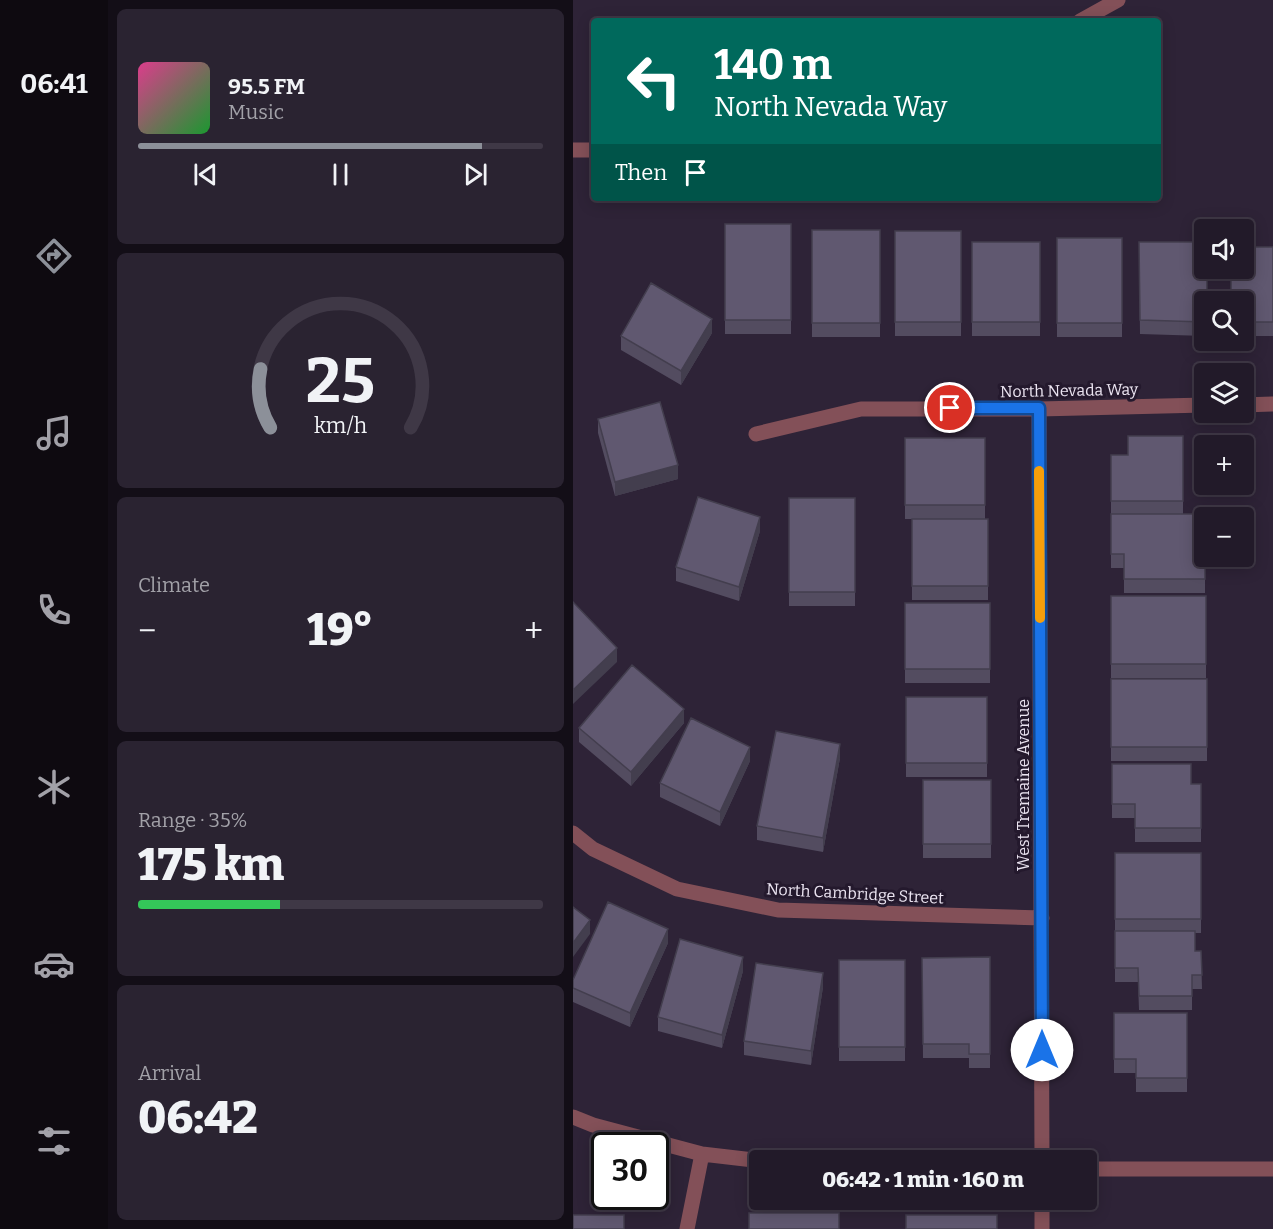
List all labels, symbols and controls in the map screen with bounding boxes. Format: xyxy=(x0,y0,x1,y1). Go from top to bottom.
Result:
text: 140 m xyxy=(714,40,832,90)
icon: left xyxy=(615,42,693,120)
text: 06:41 xyxy=(20,68,88,100)
text: 95.5 FM xyxy=(228,73,305,100)
text: North Nevada Way xyxy=(714,91,947,123)
text: Music xyxy=(228,100,284,124)
icon: arrive xyxy=(679,156,712,189)
icon: previous xyxy=(189,158,222,191)
icon: pause xyxy=(324,158,357,191)
icon: next xyxy=(459,158,492,191)
text: Then xyxy=(615,159,667,186)
map controls xyxy=(1194,219,1254,567)
button: sound xyxy=(1194,219,1254,279)
icon: directions xyxy=(33,235,75,277)
button: search xyxy=(1194,291,1254,351)
text: 25 xyxy=(306,344,375,419)
button: layers xyxy=(1194,363,1254,423)
street label: North Nevada Way xyxy=(1000,380,1139,401)
pin xyxy=(924,382,975,433)
icon: arrive xyxy=(933,391,966,424)
icon: music xyxy=(33,412,75,454)
text: km/h xyxy=(314,413,367,439)
button: + xyxy=(1194,435,1254,495)
button: − xyxy=(1194,507,1254,567)
text: Climate xyxy=(138,573,210,597)
icon: phone xyxy=(33,589,75,631)
text: 19° xyxy=(307,603,373,657)
text: − xyxy=(138,611,156,651)
text: + xyxy=(524,611,543,651)
street label: West Tremaine Avenue xyxy=(1014,699,1033,871)
icon: climate xyxy=(33,766,75,808)
text: Range · 35% xyxy=(138,808,248,832)
text: 175 km xyxy=(138,838,284,892)
street label: North Cambridge Street xyxy=(766,879,944,908)
icon: car xyxy=(33,943,75,985)
position arrow xyxy=(1010,1018,1074,1082)
text: Arrival xyxy=(138,1061,201,1085)
text: 06:42 xyxy=(138,1091,258,1145)
icon: filters xyxy=(33,1120,75,1162)
speed limit sign: 30 xyxy=(591,1132,669,1210)
text: 06:42 · 1 min · 160 m xyxy=(822,1166,1024,1193)

